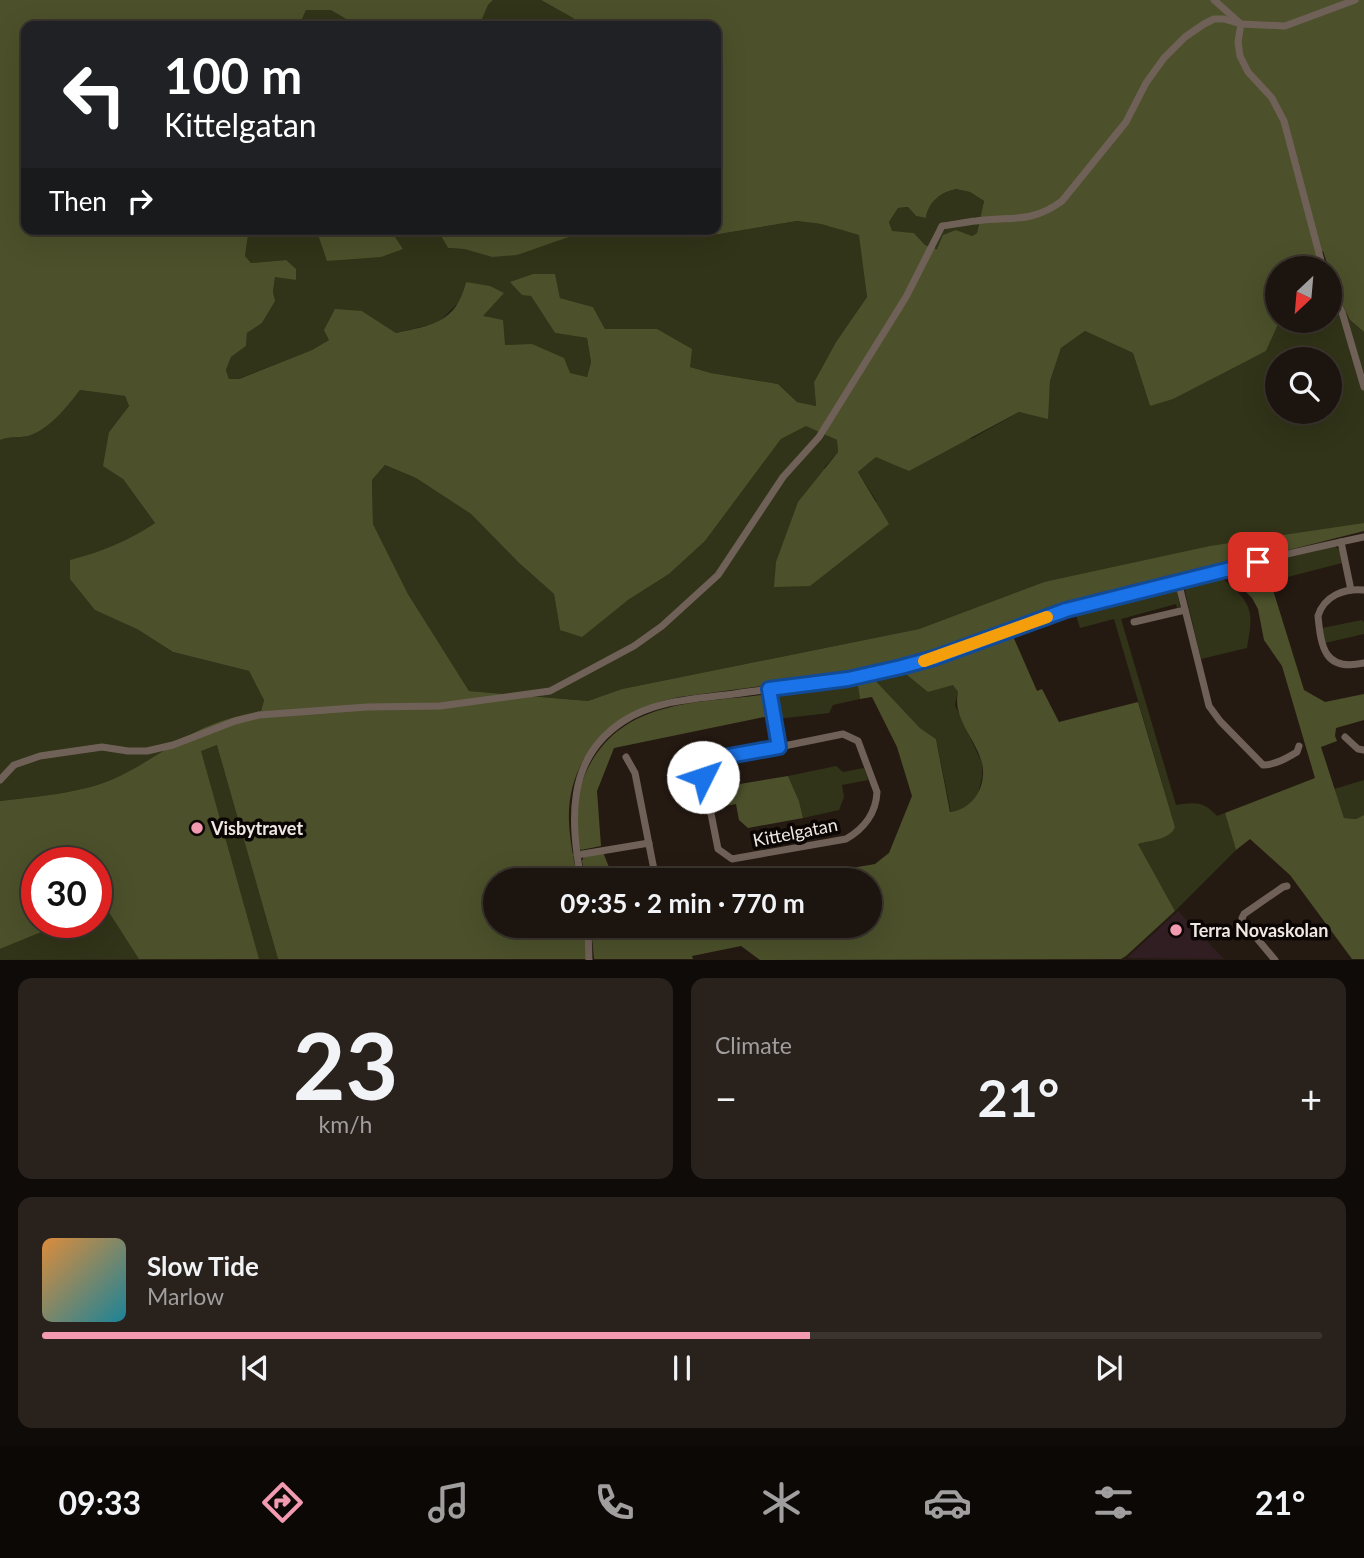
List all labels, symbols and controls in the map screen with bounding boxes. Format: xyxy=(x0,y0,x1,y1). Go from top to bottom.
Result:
text: 100 m xyxy=(164,46,302,104)
icon: left xyxy=(49,49,140,140)
text: Kittelgatan xyxy=(164,105,317,144)
icon: right xyxy=(121,182,159,220)
text: Then xyxy=(49,185,107,217)
north arrow xyxy=(1265,256,1342,332)
map controls xyxy=(1265,256,1342,424)
button: search xyxy=(1265,347,1342,424)
pin xyxy=(1228,532,1288,592)
icon: arrive xyxy=(1239,543,1277,581)
position arrow xyxy=(666,740,740,814)
street label: Kittelgatan xyxy=(751,813,839,851)
place label: Visbytravet xyxy=(210,817,303,839)
marker: Visbytravet xyxy=(189,820,205,836)
speed limit sign: 30 xyxy=(21,847,112,938)
text: 09:35 · 2 min · 770 m xyxy=(560,887,805,919)
place label: Terra Novaskolan xyxy=(1190,919,1328,941)
marker: Terra Novaskolan xyxy=(1168,922,1184,938)
text: 23 xyxy=(293,1010,398,1119)
text: Climate xyxy=(715,1031,792,1059)
text: 21° xyxy=(978,1066,1059,1128)
text: − xyxy=(715,1075,737,1121)
text: + xyxy=(1300,1075,1322,1121)
text: km/h xyxy=(319,1110,372,1138)
text: Slow Tide xyxy=(147,1250,259,1282)
text: Marlow xyxy=(147,1282,224,1310)
icon: previous xyxy=(236,1349,274,1387)
icon: pause xyxy=(663,1349,701,1387)
icon: next xyxy=(1090,1349,1128,1387)
icon: directions xyxy=(258,1478,307,1527)
icon: music xyxy=(424,1478,473,1527)
icon: phone xyxy=(590,1478,639,1527)
icon: climate xyxy=(757,1478,806,1527)
icon: car xyxy=(923,1478,972,1527)
icon: filters xyxy=(1089,1478,1138,1527)
text: 09:33 xyxy=(59,1483,141,1522)
text: 21° xyxy=(1255,1483,1305,1522)

